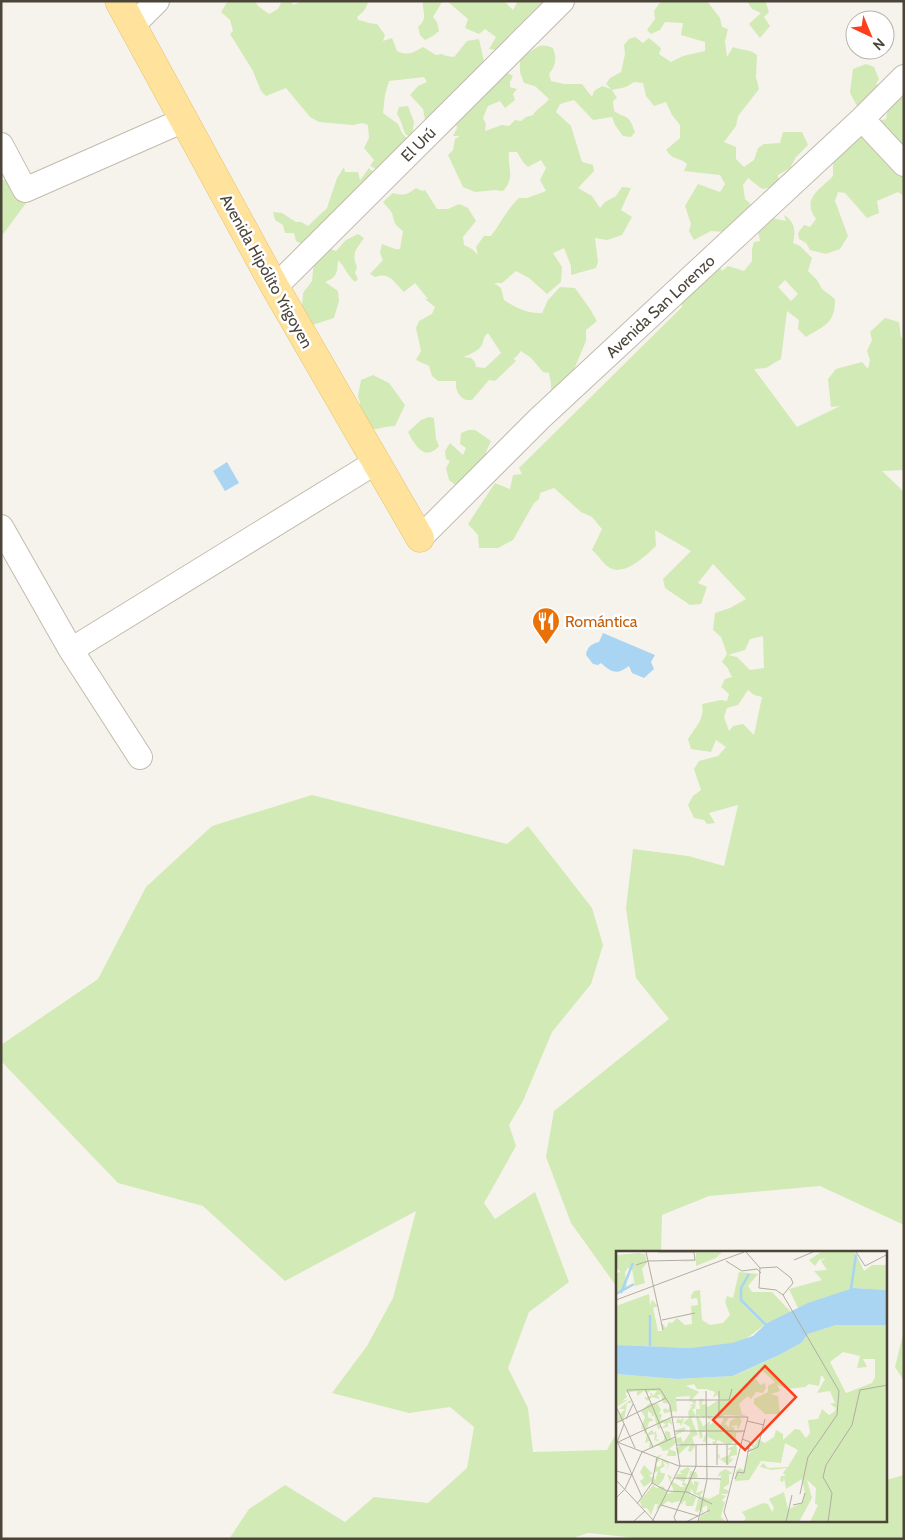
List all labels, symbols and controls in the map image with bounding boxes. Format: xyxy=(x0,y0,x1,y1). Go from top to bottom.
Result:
north arrow xyxy=(845,10,895,60)
text: N xyxy=(869,34,889,54)
street label: El Urú xyxy=(397,123,440,166)
street label: Avenida Hipólito Yrigoyen xyxy=(216,191,317,352)
street label: Avenida San Lorenzo xyxy=(602,251,719,362)
restaurant icon: Romántica xyxy=(531,606,561,645)
place label: Romántica xyxy=(565,612,638,631)
inset map xyxy=(616,1251,888,1522)

